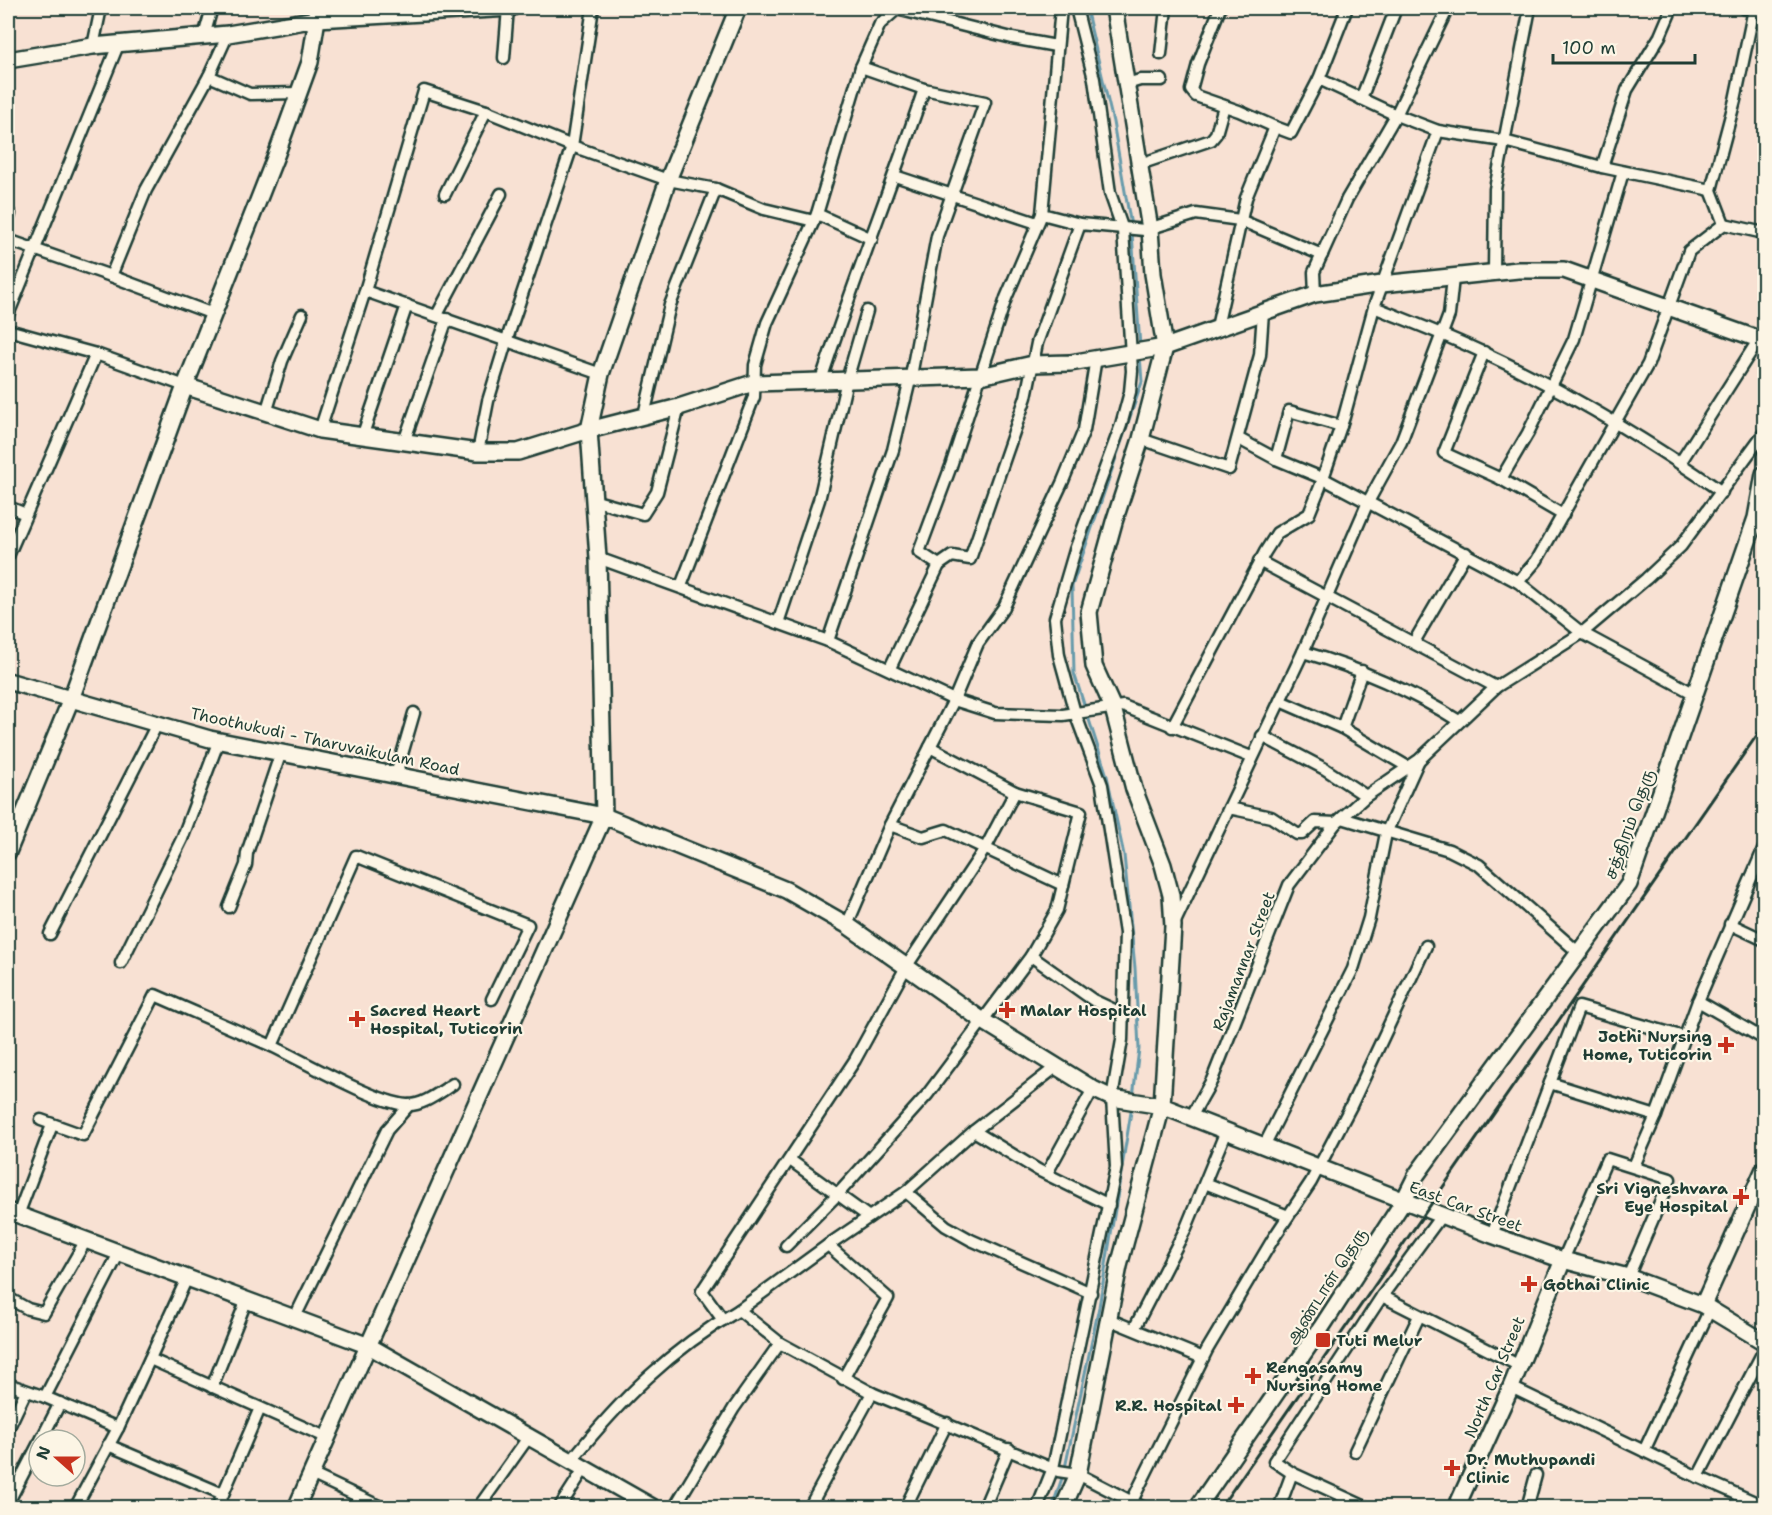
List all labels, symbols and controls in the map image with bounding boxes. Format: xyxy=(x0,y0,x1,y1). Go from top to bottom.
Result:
scale bar xyxy=(1553,27,1696,65)
text: 100 m xyxy=(1562,36,1616,60)
street label: Thoothukudi - Tharuvaikulam Road xyxy=(188,703,461,780)
street label: சத்திரம் தெரு xyxy=(1600,766,1660,882)
street label: Rajamannar Street xyxy=(1207,888,1280,1034)
place label: Sacred Heart Hospital, Tuticorin xyxy=(370,1000,523,1039)
place label: Malar Hospital xyxy=(1020,1000,1147,1021)
marker: Malar Hospital xyxy=(998,1001,1016,1019)
marker: Sacred Heart Hospital, Tuticorin xyxy=(348,1010,366,1028)
place label: Jothi Nursing Home, Tuticorin xyxy=(1582,1026,1712,1065)
marker: Jothi Nursing Home, Tuticorin xyxy=(1717,1036,1735,1054)
street label: East Car Street xyxy=(1406,1176,1525,1237)
place label: Sri Vigneshvara Eye Hospital xyxy=(1596,1178,1728,1217)
marker: Sri Vigneshvara Eye Hospital xyxy=(1732,1188,1750,1206)
street label: ஆண்டாள் தெரு xyxy=(1281,1224,1373,1349)
place label: Gothai Clinic xyxy=(1543,1274,1650,1295)
marker: Gothai Clinic xyxy=(1520,1275,1538,1293)
street label: North Car Street xyxy=(1459,1313,1530,1441)
place label: Tuti Melur xyxy=(1336,1330,1423,1351)
marker: Tuti Melur xyxy=(1314,1331,1332,1349)
place label: Rengasamy Nursing Home xyxy=(1266,1357,1383,1396)
marker: Rengasamy Nursing Home xyxy=(1244,1367,1262,1385)
place label: R.R. Hospital xyxy=(1115,1395,1222,1416)
marker: R.R. Hospital xyxy=(1227,1396,1245,1414)
north arrow xyxy=(27,1428,87,1488)
text: N xyxy=(31,1443,56,1462)
place label: Dr. Muthupandi Clinic xyxy=(1466,1449,1596,1488)
marker: Dr. Muthupandi Clinic xyxy=(1443,1459,1461,1477)

